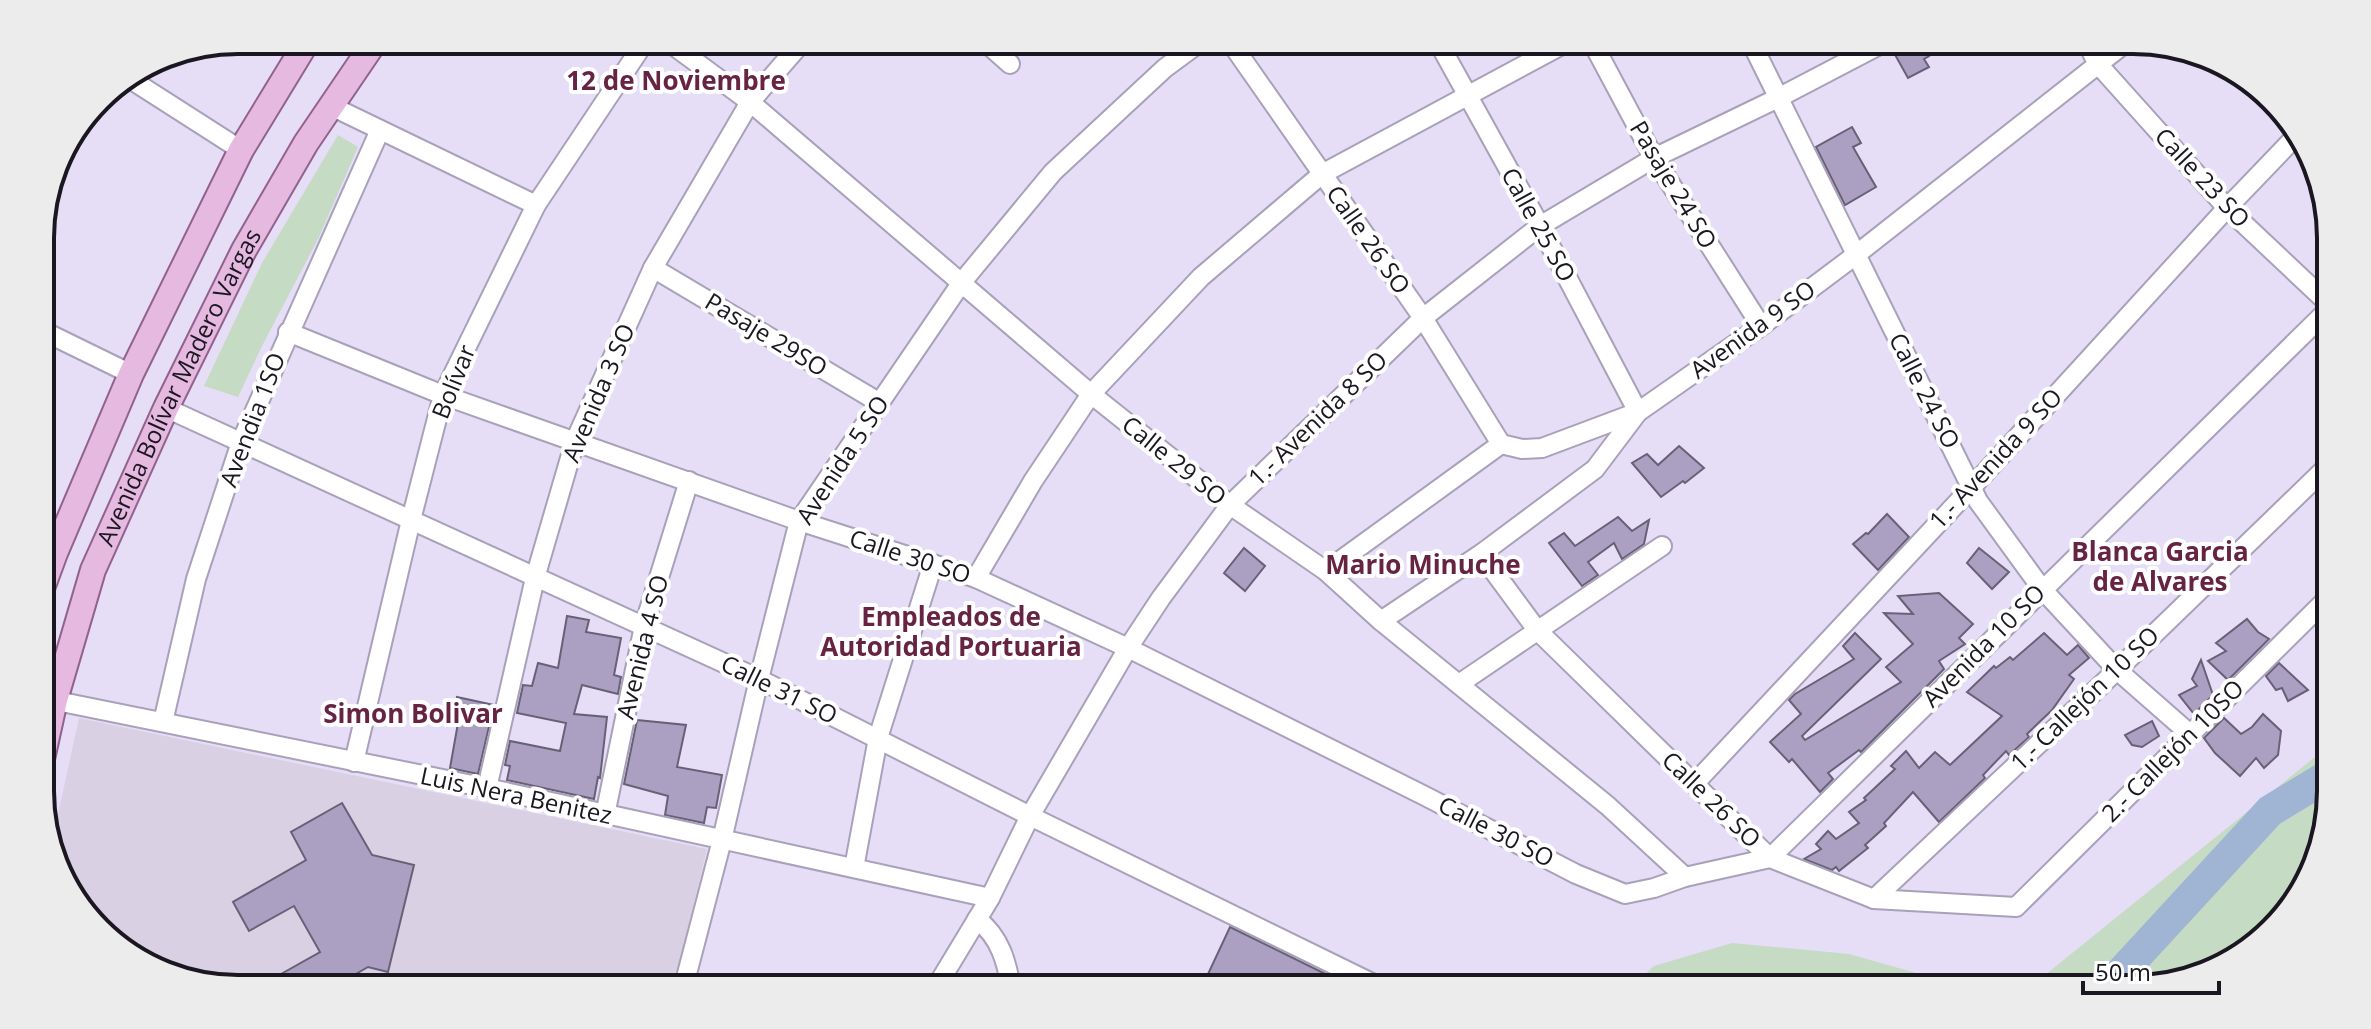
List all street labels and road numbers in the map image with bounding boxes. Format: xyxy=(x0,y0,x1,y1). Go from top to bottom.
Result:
street label: Pasaje 24 SO xyxy=(1623,114,1725,254)
street label: Calle 23 SO xyxy=(2148,120,2258,234)
street label: Calle 25 SO xyxy=(1494,161,1584,287)
street label: Calle 26 SO xyxy=(1320,178,1419,300)
street label: Avenida Bolívar Madero Vargas xyxy=(88,222,268,551)
street label: Avenida 9 SO xyxy=(1683,272,1821,385)
street label: Pasaje 29SO xyxy=(699,284,834,383)
street label: Avenida 3 SO xyxy=(554,318,642,467)
street label: Calle 24 SO xyxy=(1882,327,1969,454)
street label: Bolívar xyxy=(423,339,482,423)
street label: 1.- Avenida 8 SO xyxy=(1240,343,1394,493)
street label: Avendia 1SO xyxy=(211,348,292,491)
street label: 1.- Avenida 9 SO xyxy=(1921,380,2069,536)
street label: Avenida 5 SO xyxy=(788,388,896,530)
street label: Calle 29 SO xyxy=(1116,407,1234,512)
street label: Calle 30 SO xyxy=(846,520,975,591)
street label: Avenida 4 SO xyxy=(608,571,675,722)
street label: Avenida 10 SO xyxy=(1914,576,2052,714)
street label: 1.- Callejón 10 SO xyxy=(2002,618,2166,778)
street label: Calle 31 SO xyxy=(716,646,843,731)
street label: 2.- Callejón 10SO xyxy=(2094,672,2250,828)
street label: Calle 26 SO xyxy=(1655,743,1769,854)
street label: Luis Nera Benitez xyxy=(418,758,615,831)
street label: Calle 30 SO xyxy=(1433,787,1560,874)

